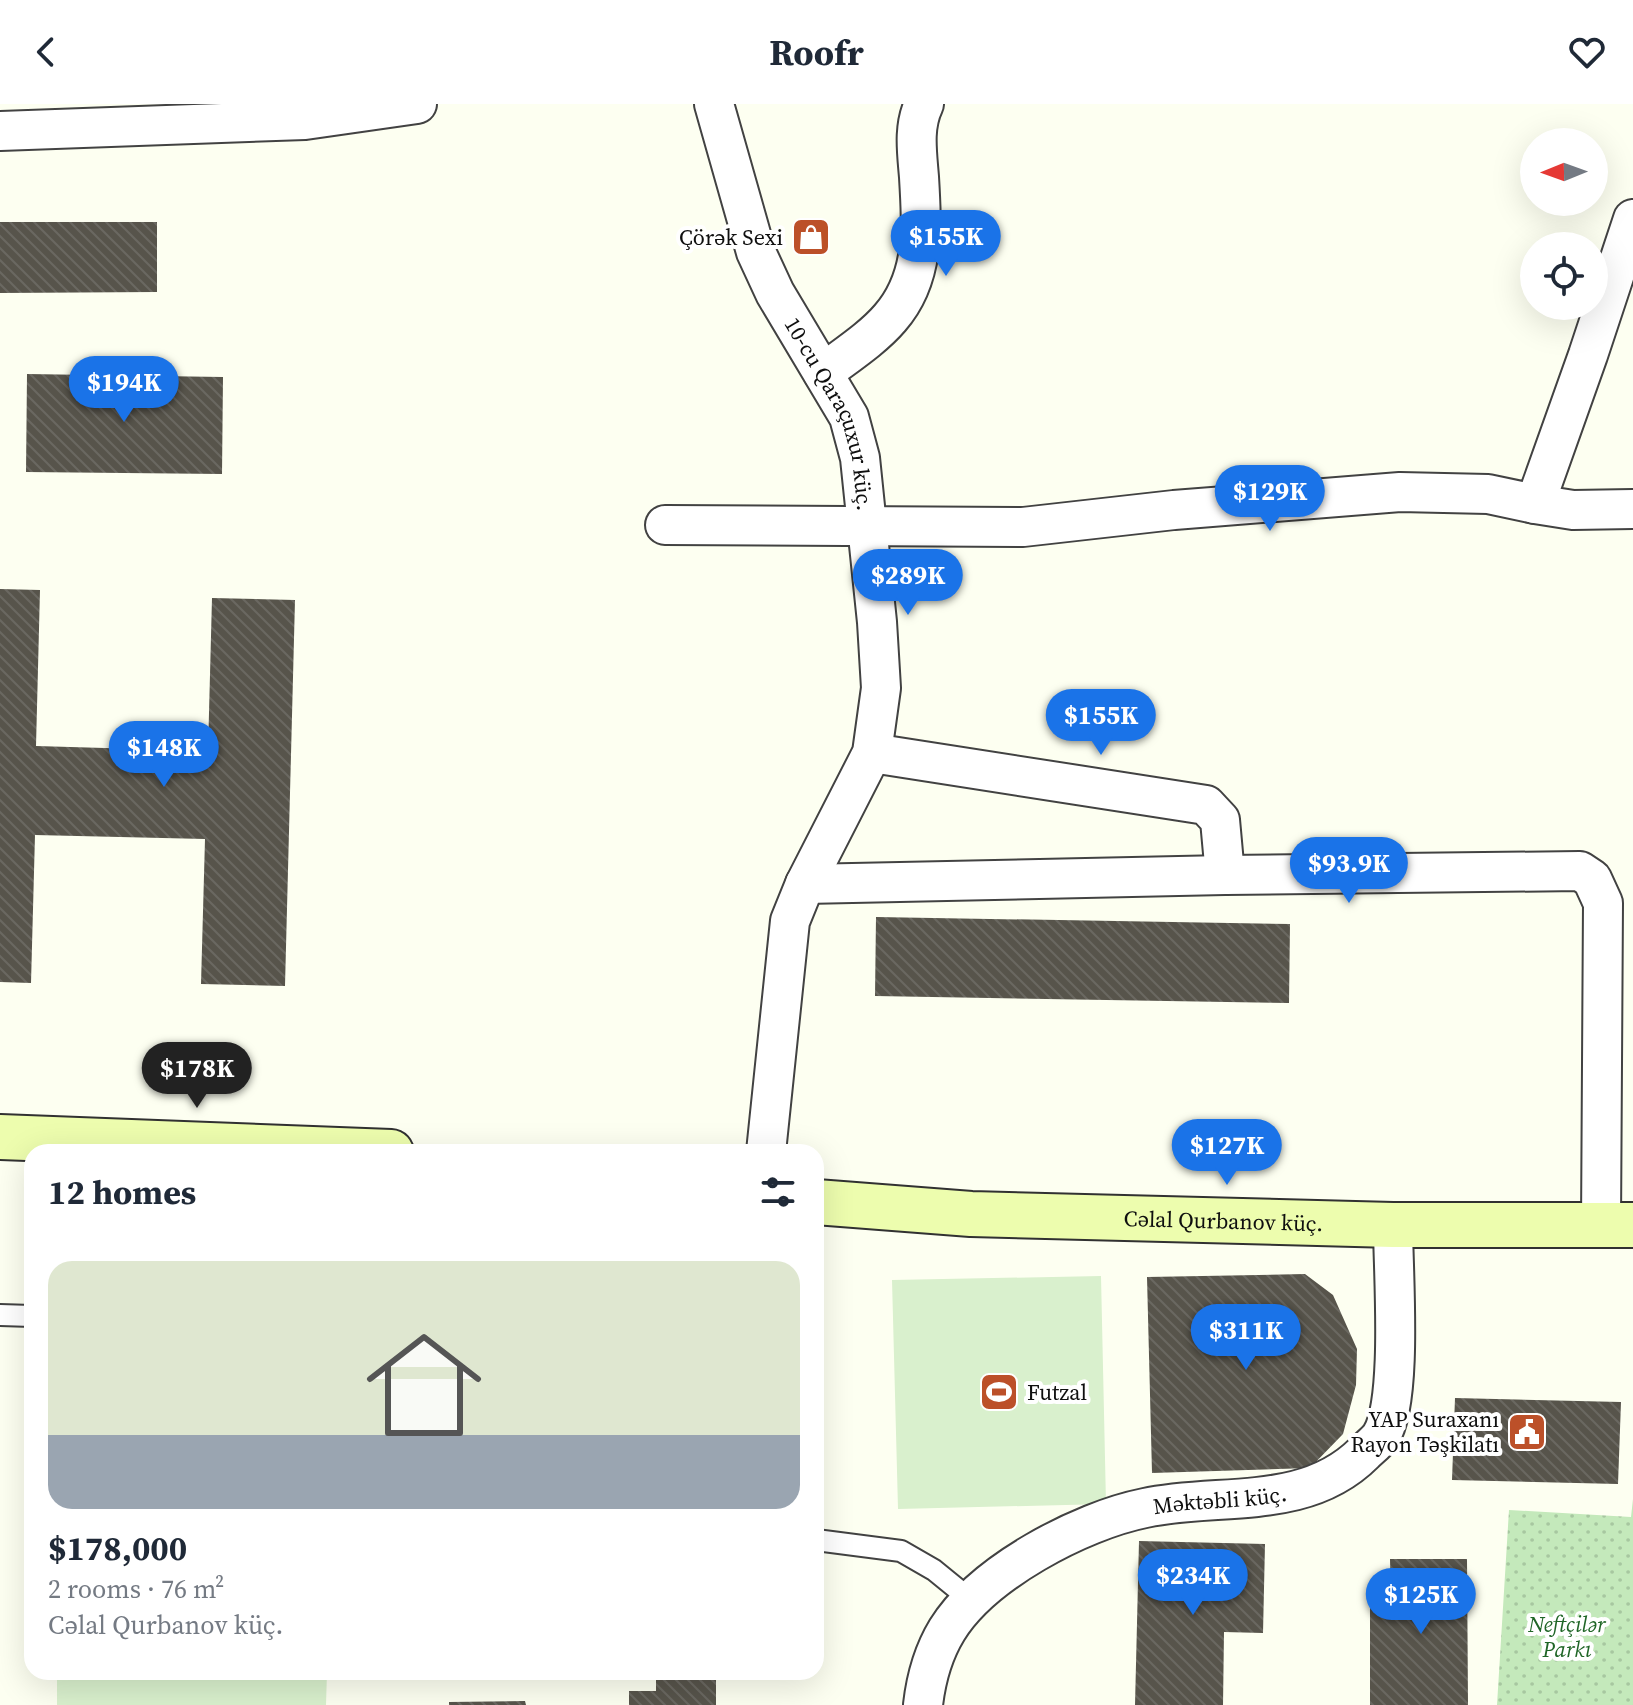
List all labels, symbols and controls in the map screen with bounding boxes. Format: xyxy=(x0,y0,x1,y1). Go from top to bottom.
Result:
text: Roofr xyxy=(769,28,864,77)
icon: back xyxy=(24,30,68,74)
icon: heart xyxy=(1565,30,1609,74)
north arrow xyxy=(1520,128,1608,216)
map controls xyxy=(1520,128,1608,320)
pin: $155K xyxy=(890,210,1002,278)
shop icon: Çörək Sexi xyxy=(790,216,832,258)
text: $155K xyxy=(909,218,983,254)
place label: Çörək Sexi xyxy=(679,222,783,252)
button: locate xyxy=(1520,232,1608,320)
street label: 10-cu Qaraçuxur küç. xyxy=(778,311,880,512)
pin: $194K xyxy=(68,356,180,424)
text: $194K xyxy=(87,364,161,400)
pin: $129K xyxy=(1214,465,1326,533)
text: $129K xyxy=(1233,473,1307,509)
pin: $289K xyxy=(852,549,964,617)
text: $289K xyxy=(871,557,945,593)
pin: $155K xyxy=(1045,689,1157,757)
text: $155K xyxy=(1064,697,1138,733)
pin: $148K xyxy=(108,721,220,789)
text: $148K xyxy=(127,729,201,765)
pin: $93.9K xyxy=(1284,837,1414,905)
text: $93.9K xyxy=(1308,845,1390,881)
pin: $178K xyxy=(141,1042,253,1110)
text: $178K xyxy=(160,1050,234,1086)
pin: $127K xyxy=(1171,1119,1283,1187)
text: $127K xyxy=(1190,1127,1264,1163)
text: 12 homes xyxy=(48,1169,196,1215)
icon: filters xyxy=(756,1170,800,1214)
street label: Cəlal Qurbanov küç. xyxy=(1123,1203,1323,1238)
pin: $311K xyxy=(1190,1304,1302,1372)
text: $311K xyxy=(1209,1312,1283,1348)
icon: home xyxy=(352,1313,496,1457)
sports icon: Futzal xyxy=(978,1371,1020,1413)
place label: Futzal xyxy=(1027,1377,1087,1407)
place label: YAP Suraxanı Rayon Təşkilatı xyxy=(1350,1404,1499,1459)
public building icon: YAP Suraxanı Rayon Təşkilatı xyxy=(1506,1411,1548,1453)
street label: Məktəbli küç. xyxy=(1151,1478,1289,1521)
text: $178,000 xyxy=(48,1525,187,1571)
pin: $234K xyxy=(1137,1549,1249,1617)
text: $234K xyxy=(1156,1557,1230,1593)
pin: $125K xyxy=(1365,1568,1477,1636)
text: 2 rooms · 76 m² xyxy=(48,1571,224,1607)
text: $125K xyxy=(1384,1576,1458,1612)
text: Cəlal Qurbanov küç. xyxy=(48,1607,283,1643)
park label: Neftçilər Parkı xyxy=(1527,1609,1607,1664)

